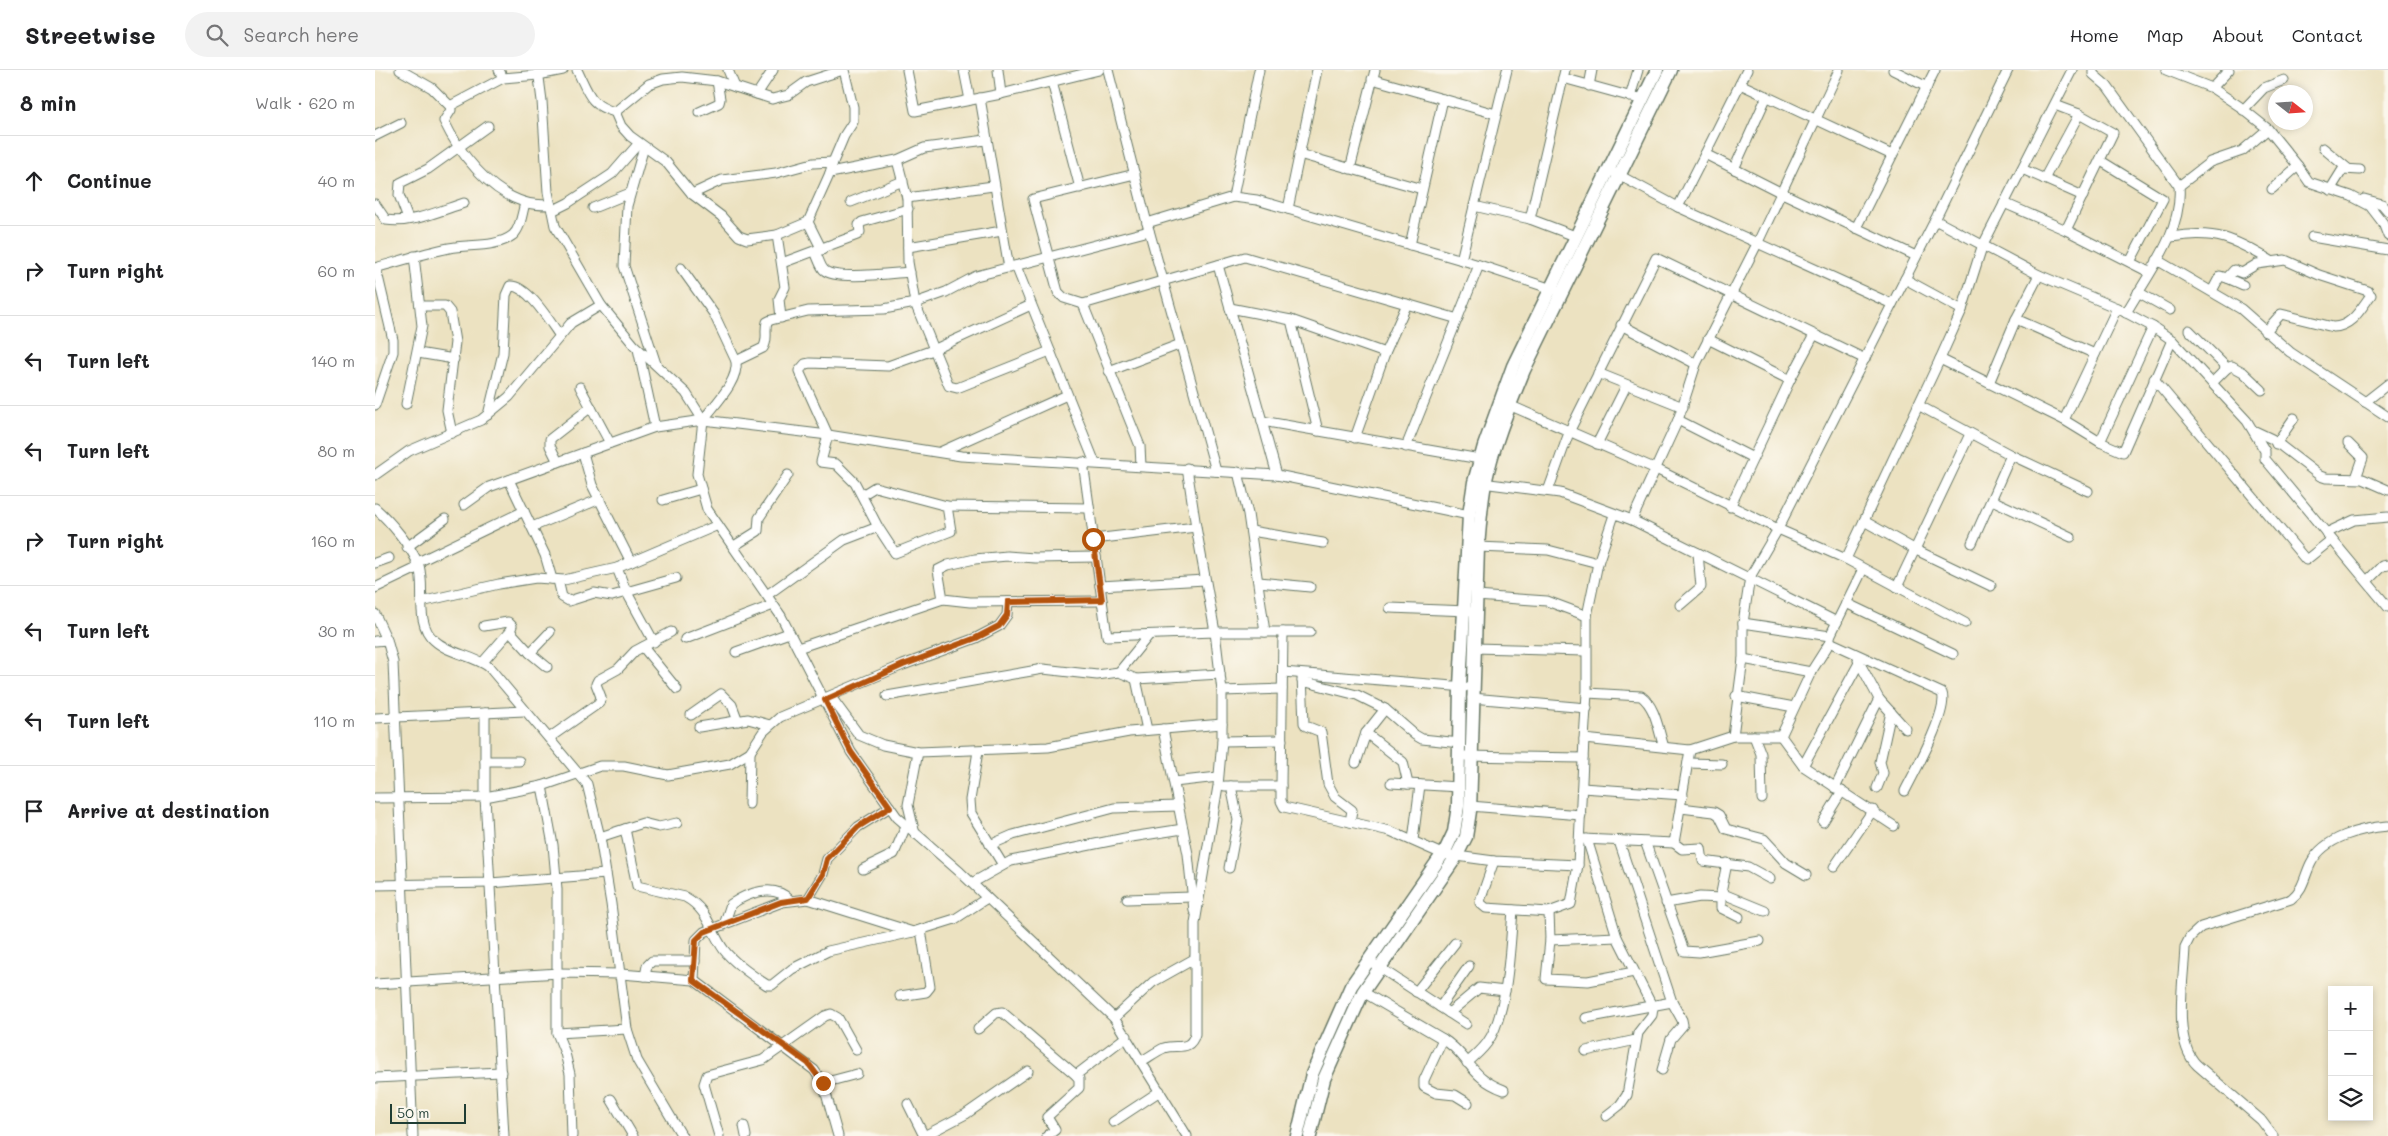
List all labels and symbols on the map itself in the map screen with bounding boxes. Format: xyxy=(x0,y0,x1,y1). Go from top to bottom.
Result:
north arrow xyxy=(2268,85,2313,130)
route start xyxy=(1082,528,1105,551)
route end xyxy=(812,1072,835,1095)
scale bar xyxy=(390,1101,466,1124)

